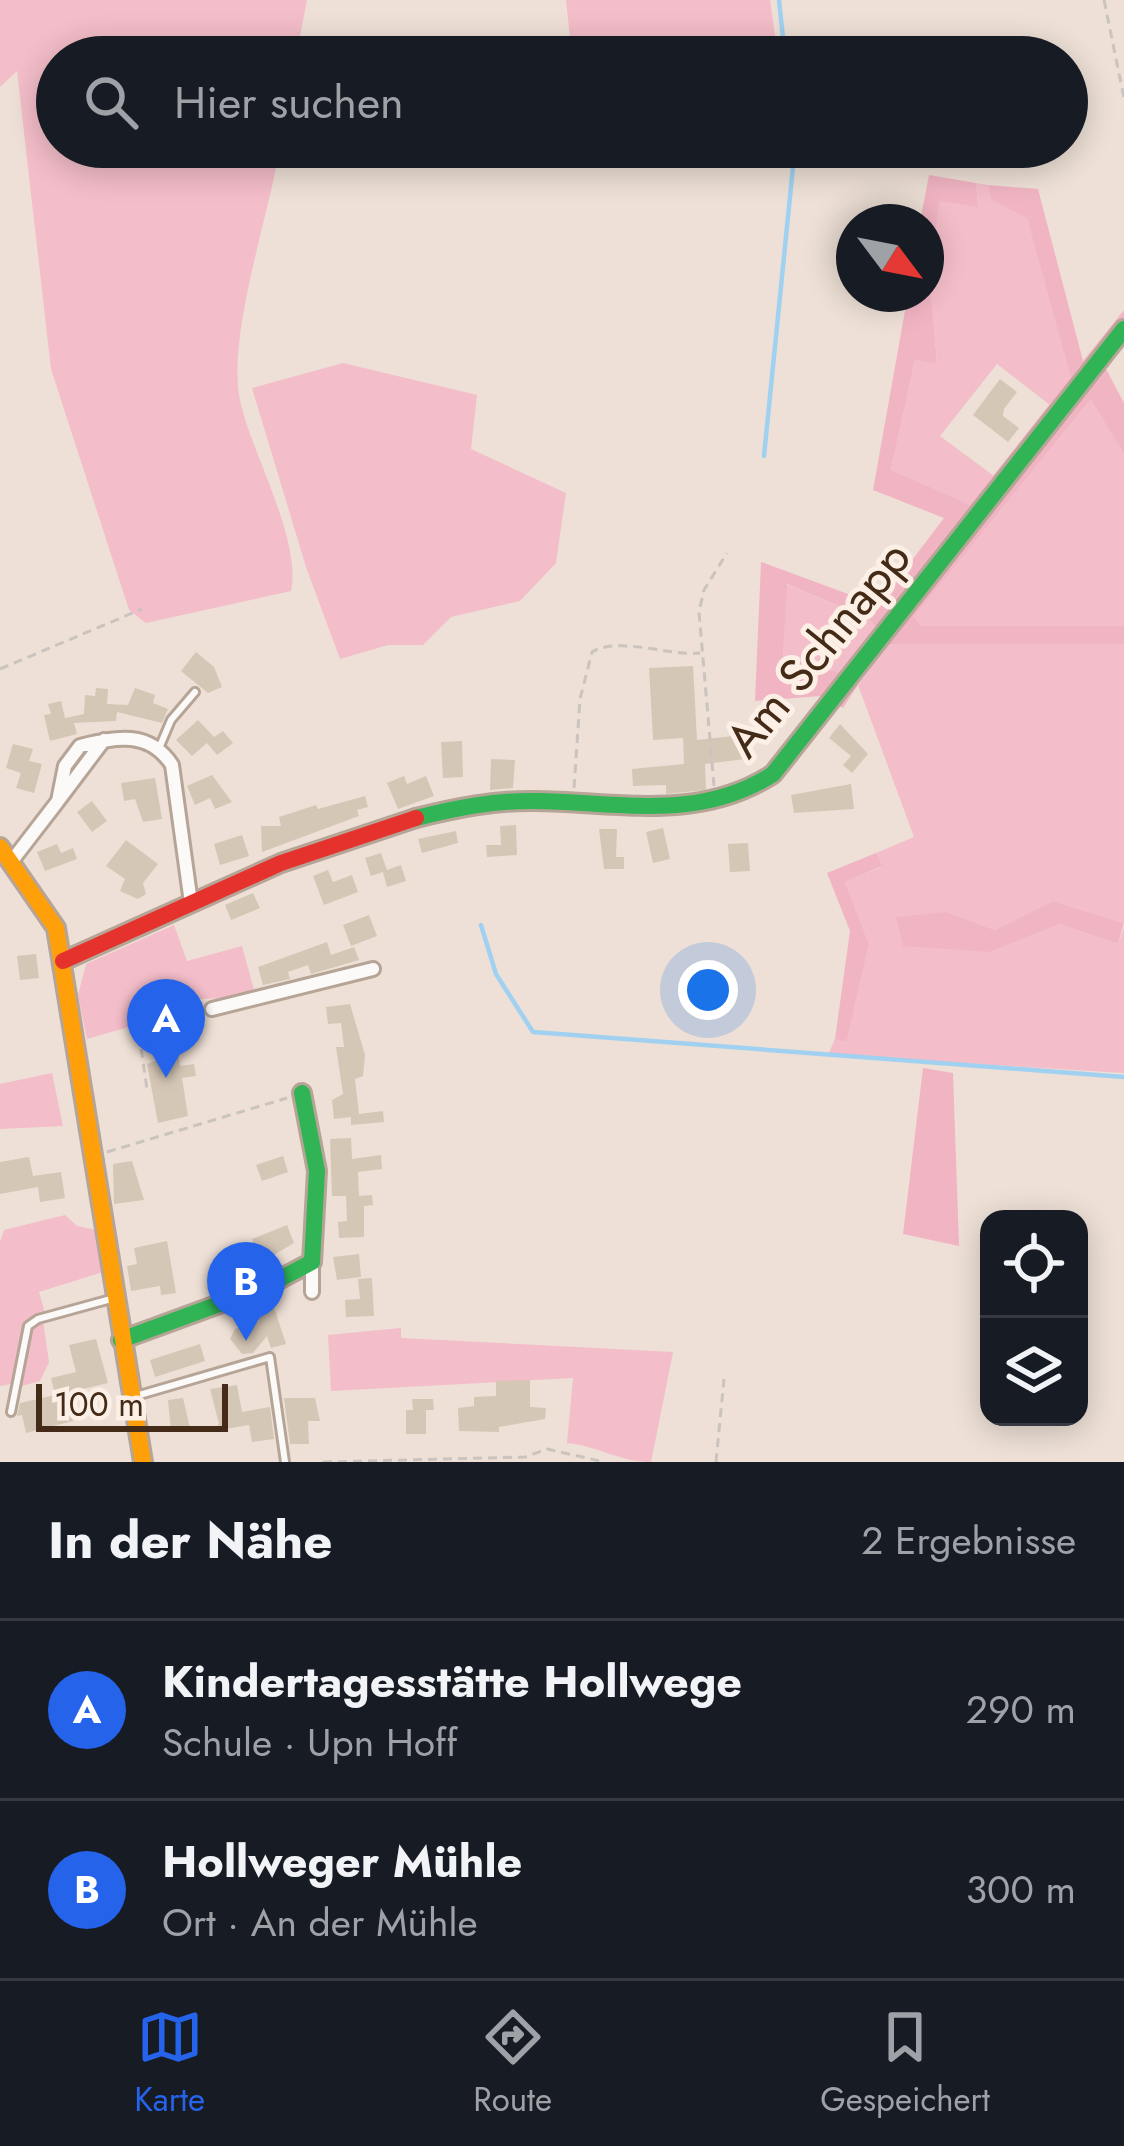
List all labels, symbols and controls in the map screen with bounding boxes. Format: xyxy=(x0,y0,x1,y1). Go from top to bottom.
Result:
search box xyxy=(36,36,1088,168)
icon: search xyxy=(78,69,144,135)
text: Hier suchen xyxy=(174,70,404,135)
north arrow xyxy=(836,204,944,312)
street label: Am Schnapp xyxy=(709,526,927,772)
your location xyxy=(678,960,738,1020)
pin: A xyxy=(127,979,205,1078)
map controls xyxy=(980,1210,1088,1426)
button: locate xyxy=(980,1210,1088,1318)
pin: B xyxy=(207,1242,285,1341)
button: layers xyxy=(980,1318,1088,1426)
scale bar xyxy=(36,1378,228,1431)
text: 100 m xyxy=(54,1381,144,1428)
text: In der Nähe xyxy=(48,1503,332,1577)
text: 2 Ergebnisse xyxy=(861,1512,1076,1569)
text: Kindertagesstätte Hollwege xyxy=(162,1649,742,1714)
text: A xyxy=(73,1681,101,1738)
text: 290 m xyxy=(966,1681,1076,1738)
text: Schule · Upn Hoff xyxy=(162,1714,457,1771)
text: Hollweger Mühle xyxy=(162,1829,522,1894)
text: B xyxy=(74,1861,100,1918)
text: 300 m xyxy=(966,1861,1076,1918)
text: Ort · An der Mühle xyxy=(162,1894,478,1951)
tab: Karte xyxy=(134,2004,205,2123)
tab: Route xyxy=(473,2004,552,2123)
tab: Gespeichert xyxy=(820,2004,990,2123)

